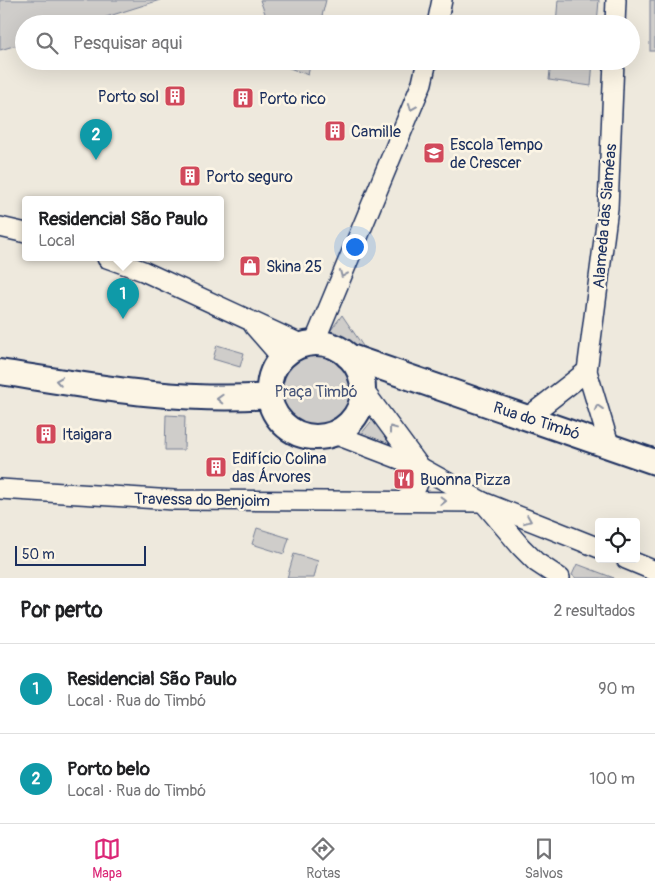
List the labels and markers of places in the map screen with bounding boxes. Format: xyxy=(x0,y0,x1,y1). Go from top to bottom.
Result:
building icon: Porto sol xyxy=(163,84,187,108)
building icon: Porto rico xyxy=(231,86,255,110)
place label: Porto sol xyxy=(98,87,159,107)
place label: Porto rico xyxy=(259,89,326,109)
pin: 2 xyxy=(80,119,112,160)
building icon: Camille xyxy=(323,119,347,143)
place label: Camille xyxy=(351,122,401,142)
place label: Escola Tempo de Crescer xyxy=(450,135,543,173)
school or university icon: Escola Tempo de Crescer xyxy=(422,141,446,165)
building icon: Porto seguro xyxy=(178,164,202,188)
place label: Porto seguro xyxy=(206,167,293,187)
shop icon: Skina 25 xyxy=(238,254,262,278)
place label: Skina 25 xyxy=(266,257,322,277)
pin: 1 xyxy=(107,278,139,319)
building icon: Itaigara xyxy=(34,422,58,446)
place label: Itaigara xyxy=(62,425,112,445)
place label: Edifício Colina das Árvores xyxy=(232,449,326,487)
building icon: Edifício Colina das Árvores xyxy=(204,455,228,479)
restaurant icon: Buonna Pizza xyxy=(392,467,416,491)
place label: Buonna Pizza xyxy=(420,470,510,490)

